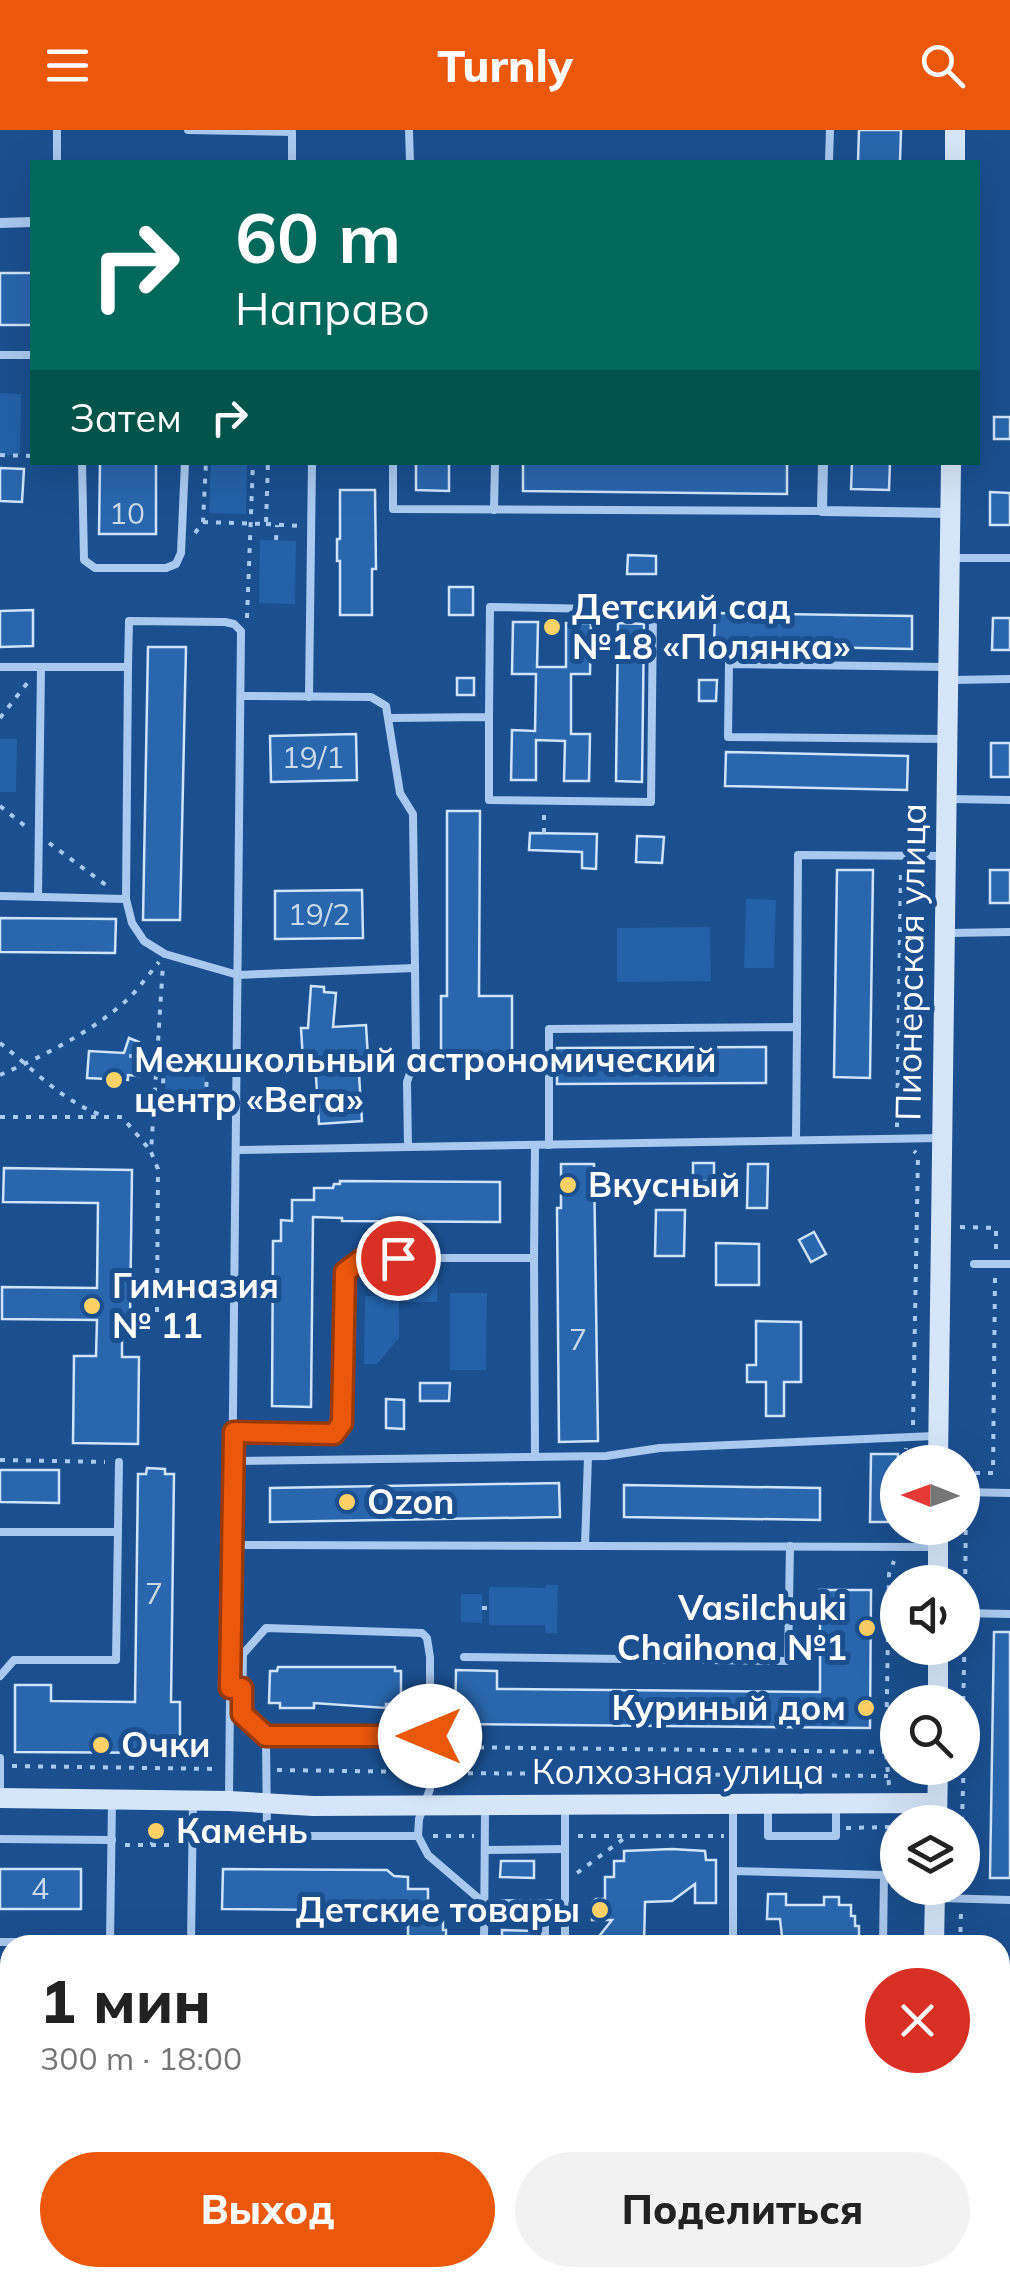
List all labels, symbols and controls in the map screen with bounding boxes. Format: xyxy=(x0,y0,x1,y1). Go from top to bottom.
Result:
text: Turnly xyxy=(437,37,573,93)
icon: menu xyxy=(40,38,95,93)
icon: search xyxy=(915,38,970,93)
text: 60 m xyxy=(235,193,401,281)
icon: right xyxy=(70,200,200,330)
text: Направо xyxy=(235,280,430,336)
icon: right xyxy=(202,390,257,445)
text: Затем xyxy=(70,394,182,442)
house number: 10 xyxy=(109,494,145,532)
place label: Детский сад №18 «Полянка» xyxy=(572,584,850,668)
marker: Детский сад №18 «Полянка» xyxy=(541,616,563,638)
house number: 19/1 xyxy=(282,738,344,776)
street label: Пионерская улица xyxy=(885,803,935,1121)
house number: 19/2 xyxy=(288,895,350,933)
place label: Межшкольный астрономический центр «Вега» xyxy=(134,1037,716,1121)
marker: Межшкольный астрономический центр «Вега» xyxy=(103,1069,125,1091)
place label: Вкусный xyxy=(588,1162,740,1206)
marker: Вкусный xyxy=(557,1174,579,1196)
pin xyxy=(356,1216,441,1301)
icon: arrive xyxy=(371,1231,426,1286)
place label: Гимназия № 11 xyxy=(112,1263,279,1347)
marker: Гимназия № 11 xyxy=(81,1295,103,1317)
house number: 7 xyxy=(569,1320,587,1358)
north arrow xyxy=(880,1445,980,1545)
map controls xyxy=(880,1445,980,1905)
place label: Ozon xyxy=(367,1479,454,1523)
marker: Ozon xyxy=(336,1491,358,1513)
button: sound xyxy=(880,1565,980,1665)
house number: 7 xyxy=(145,1574,163,1612)
place label: Vasilchuki Chaihona №1 xyxy=(617,1585,847,1669)
marker: Vasilchuki Chaihona №1 xyxy=(856,1617,878,1639)
position arrow xyxy=(378,1684,482,1788)
place label: Куриный дом xyxy=(611,1685,846,1729)
button: search xyxy=(880,1685,980,1785)
marker: Куриный дом xyxy=(855,1697,877,1719)
place label: Очки xyxy=(121,1722,210,1766)
marker: Очки xyxy=(90,1734,112,1756)
street label: Колхозная улица xyxy=(532,1749,824,1793)
button: layers xyxy=(880,1805,980,1905)
place label: Камень xyxy=(176,1808,308,1852)
marker: Камень xyxy=(145,1820,167,1842)
house number: 4 xyxy=(31,1869,49,1907)
place label: Детские товары xyxy=(296,1887,580,1931)
marker: Детские товары xyxy=(589,1899,611,1921)
text: 1 мин xyxy=(40,1963,211,2038)
button: close xyxy=(865,1968,970,2073)
text: 300 m · 18:00 xyxy=(40,2038,242,2078)
button: Выход xyxy=(40,2152,495,2267)
button: Поделиться xyxy=(515,2152,970,2267)

